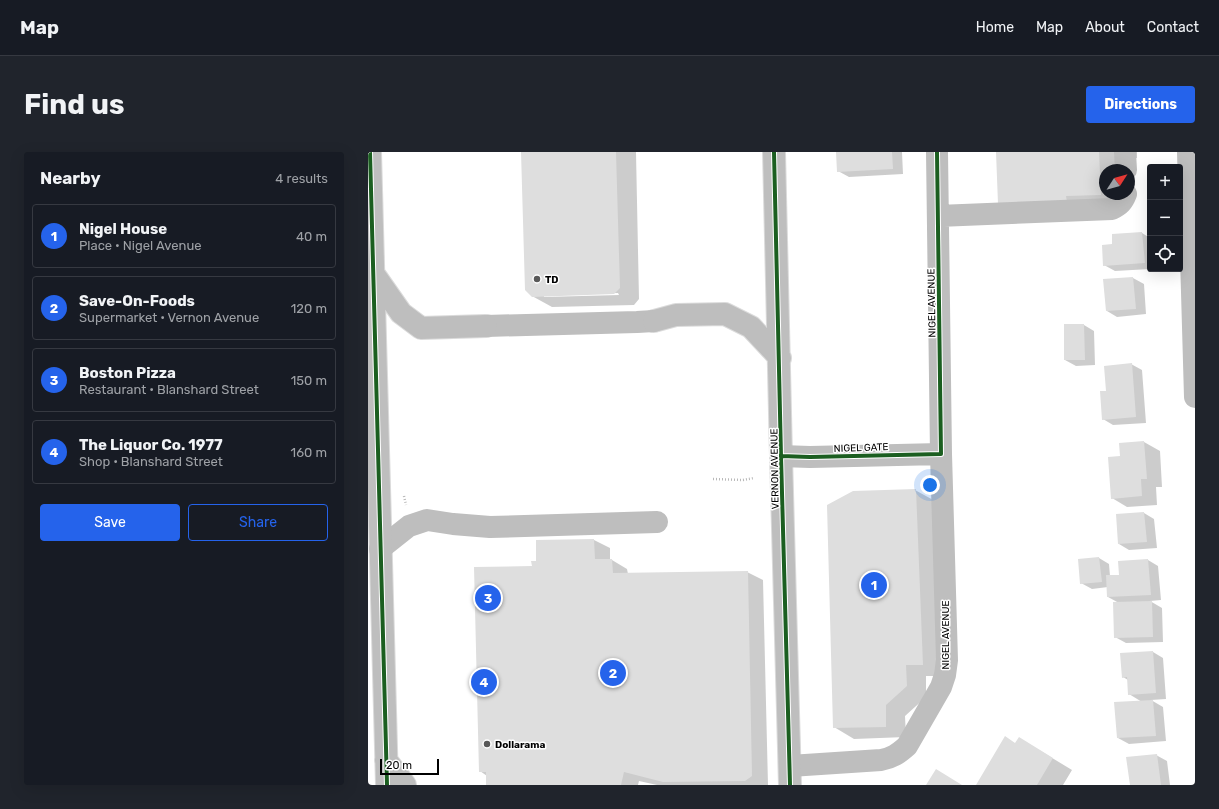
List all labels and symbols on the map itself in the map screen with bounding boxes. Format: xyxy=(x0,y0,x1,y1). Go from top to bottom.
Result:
north arrow xyxy=(1099,164,1135,200)
street label: NIGEL AVENUE xyxy=(925,268,939,338)
marker: TD xyxy=(532,274,542,284)
place label: TD xyxy=(545,274,558,286)
street label: VERNON AVENUE xyxy=(768,428,782,510)
street label: NIGEL GATE xyxy=(833,441,889,455)
your location xyxy=(920,475,940,495)
pin: 1 xyxy=(861,570,887,600)
pin: 3 xyxy=(475,583,501,613)
street label: NIGEL AVENUE xyxy=(940,601,952,669)
pin: 2 xyxy=(600,658,626,688)
pin: 4 xyxy=(471,667,497,697)
marker: Dollarama xyxy=(482,739,492,749)
place label: Dollarama xyxy=(495,739,545,751)
scale bar xyxy=(380,757,439,776)

